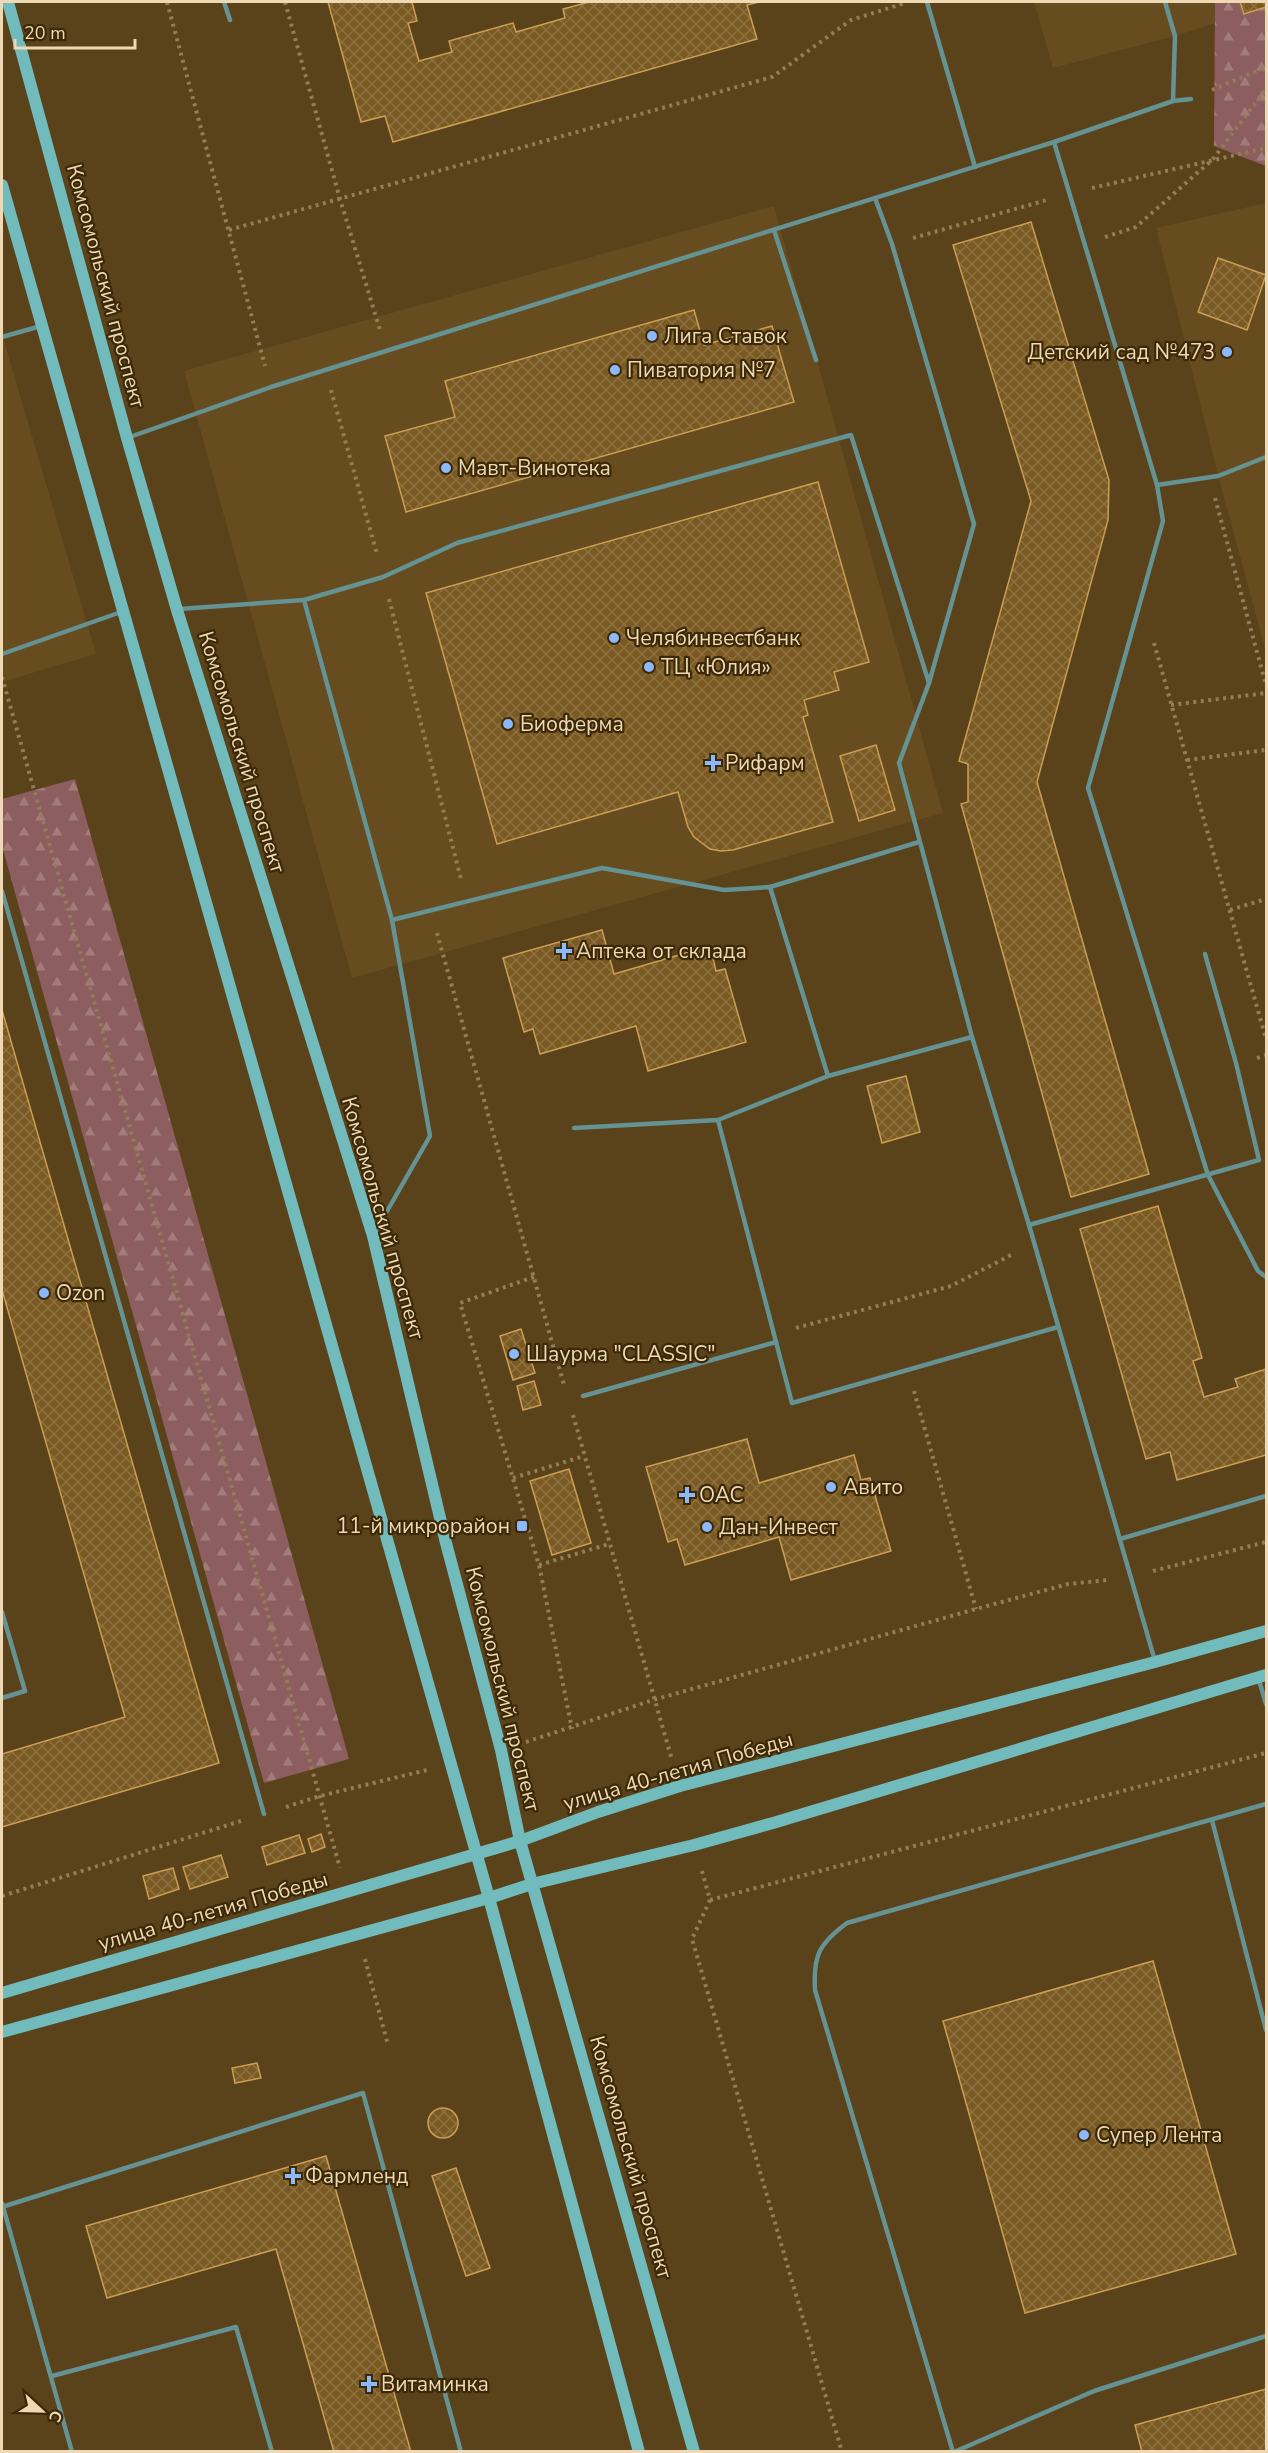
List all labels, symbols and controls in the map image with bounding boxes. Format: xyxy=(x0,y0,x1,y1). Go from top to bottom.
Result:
scale bar xyxy=(15,12,135,50)
text: 20 m xyxy=(24,21,66,45)
street label: Комсомольский проспект xyxy=(60,161,152,412)
place label: Лига Ставок xyxy=(664,322,788,350)
marker: Лига Ставок xyxy=(645,329,659,343)
place label: Детский сад №473 xyxy=(1028,338,1215,366)
marker: Детский сад №473 xyxy=(1220,345,1234,359)
place label: Пиватория №7 xyxy=(627,356,776,384)
marker: Пиватория №7 xyxy=(608,363,622,377)
place label: Мавт-Винотека xyxy=(458,454,611,482)
marker: Мавт-Винотека xyxy=(439,461,453,475)
place label: Челябинвестбанк xyxy=(626,624,801,652)
street label: Комсомольский проспект xyxy=(192,628,292,877)
marker: Челябинвестбанк xyxy=(607,631,621,645)
place label: ТЦ «Юлия» xyxy=(661,653,771,681)
marker: ТЦ «Юлия» xyxy=(642,660,656,674)
place label: Биоферма xyxy=(520,710,624,738)
marker: Биоферма xyxy=(501,717,515,731)
place label: Рифарм xyxy=(725,749,805,777)
marker: Рифарм xyxy=(706,756,720,770)
place label: Аптека от склада xyxy=(576,937,747,965)
marker: Аптека от склада xyxy=(557,944,571,958)
street label: Комсомольский проспект xyxy=(335,1093,431,1343)
place label: Ozon xyxy=(56,1279,105,1307)
marker: Ozon xyxy=(37,1286,51,1300)
place label: Шаурма "CLASSIC" xyxy=(526,1340,716,1368)
marker: Шаурма "CLASSIC" xyxy=(507,1347,521,1361)
place label: Авито xyxy=(843,1473,903,1501)
marker: Авито xyxy=(824,1480,838,1494)
place label: ОАС xyxy=(699,1481,744,1509)
marker: ОАС xyxy=(680,1488,694,1502)
place label: 11-й микрорайон xyxy=(336,1512,510,1540)
place label: Дан-Инвест xyxy=(719,1513,839,1541)
marker: 11-й микрорайон xyxy=(515,1519,529,1533)
marker: Дан-Инвест xyxy=(700,1520,714,1534)
street label: Комсомольский проспект xyxy=(459,1564,547,1815)
street label: улица 40-летия Победы xyxy=(560,1725,796,1817)
street label: улица 40-летия Победы xyxy=(95,1865,331,1957)
street label: Комсомольский проспект xyxy=(583,2032,679,2282)
place label: Супер Лента xyxy=(1096,2121,1222,2149)
marker: Супер Лента xyxy=(1077,2128,1091,2142)
place label: Фармленд xyxy=(305,2162,409,2190)
marker: Фармленд xyxy=(286,2169,300,2183)
place label: Витаминка xyxy=(381,2370,489,2398)
marker: Витаминка xyxy=(362,2377,376,2391)
north arrow xyxy=(12,2381,72,2441)
text: С xyxy=(43,2407,67,2426)

